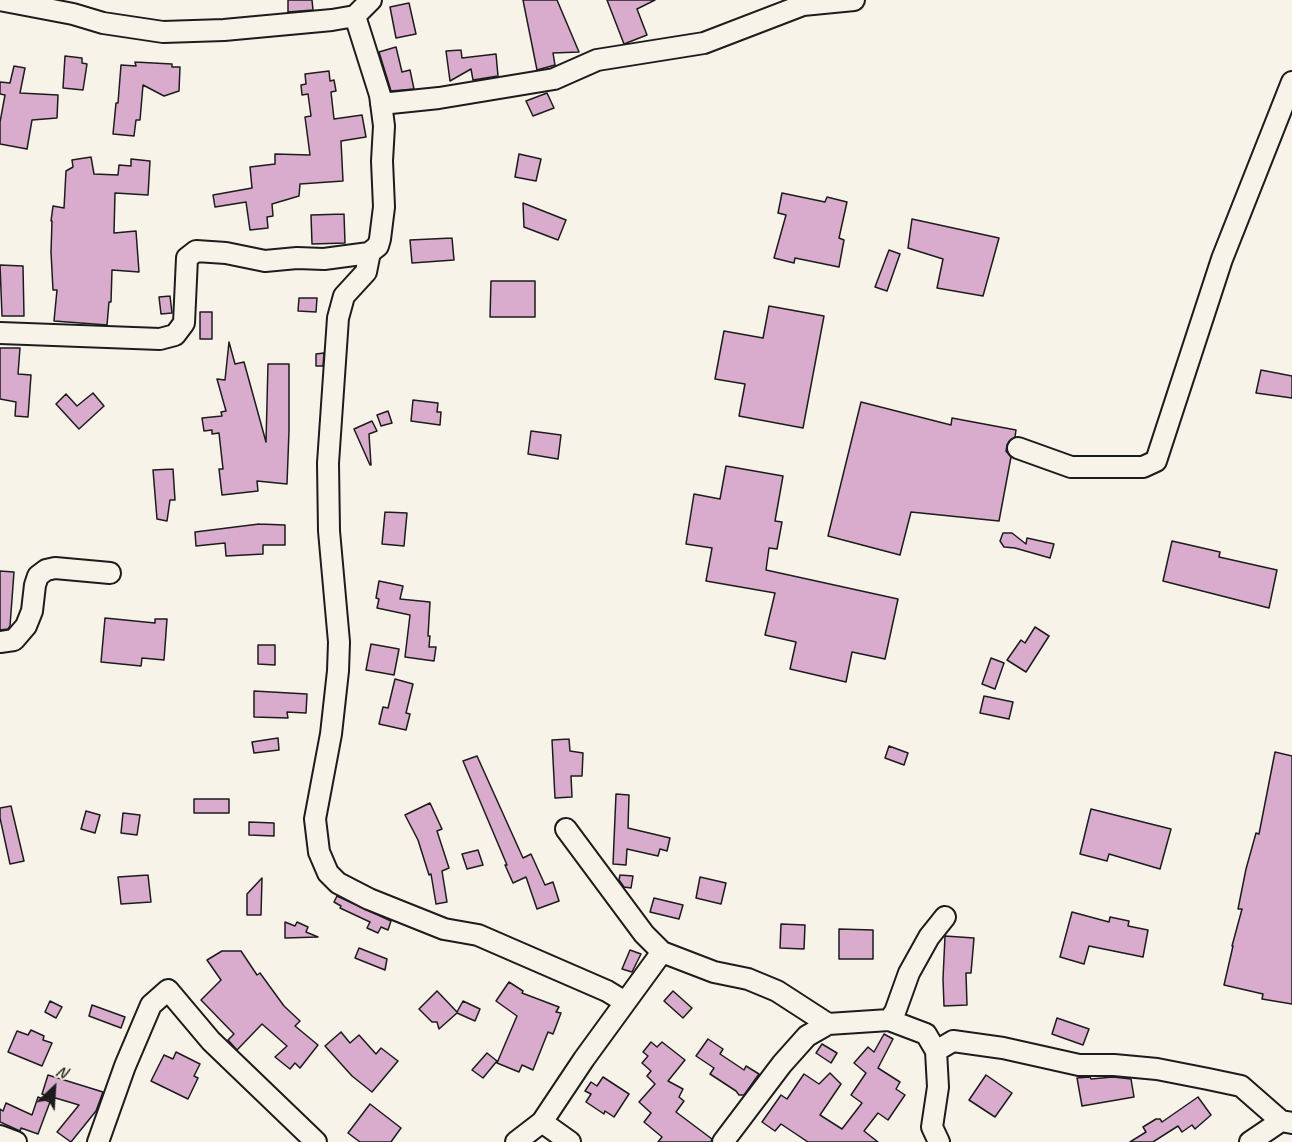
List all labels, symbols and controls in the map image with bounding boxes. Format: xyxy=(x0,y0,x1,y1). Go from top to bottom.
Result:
north arrow xyxy=(24,1058,84,1118)
text: N xyxy=(53,1061,70,1083)

